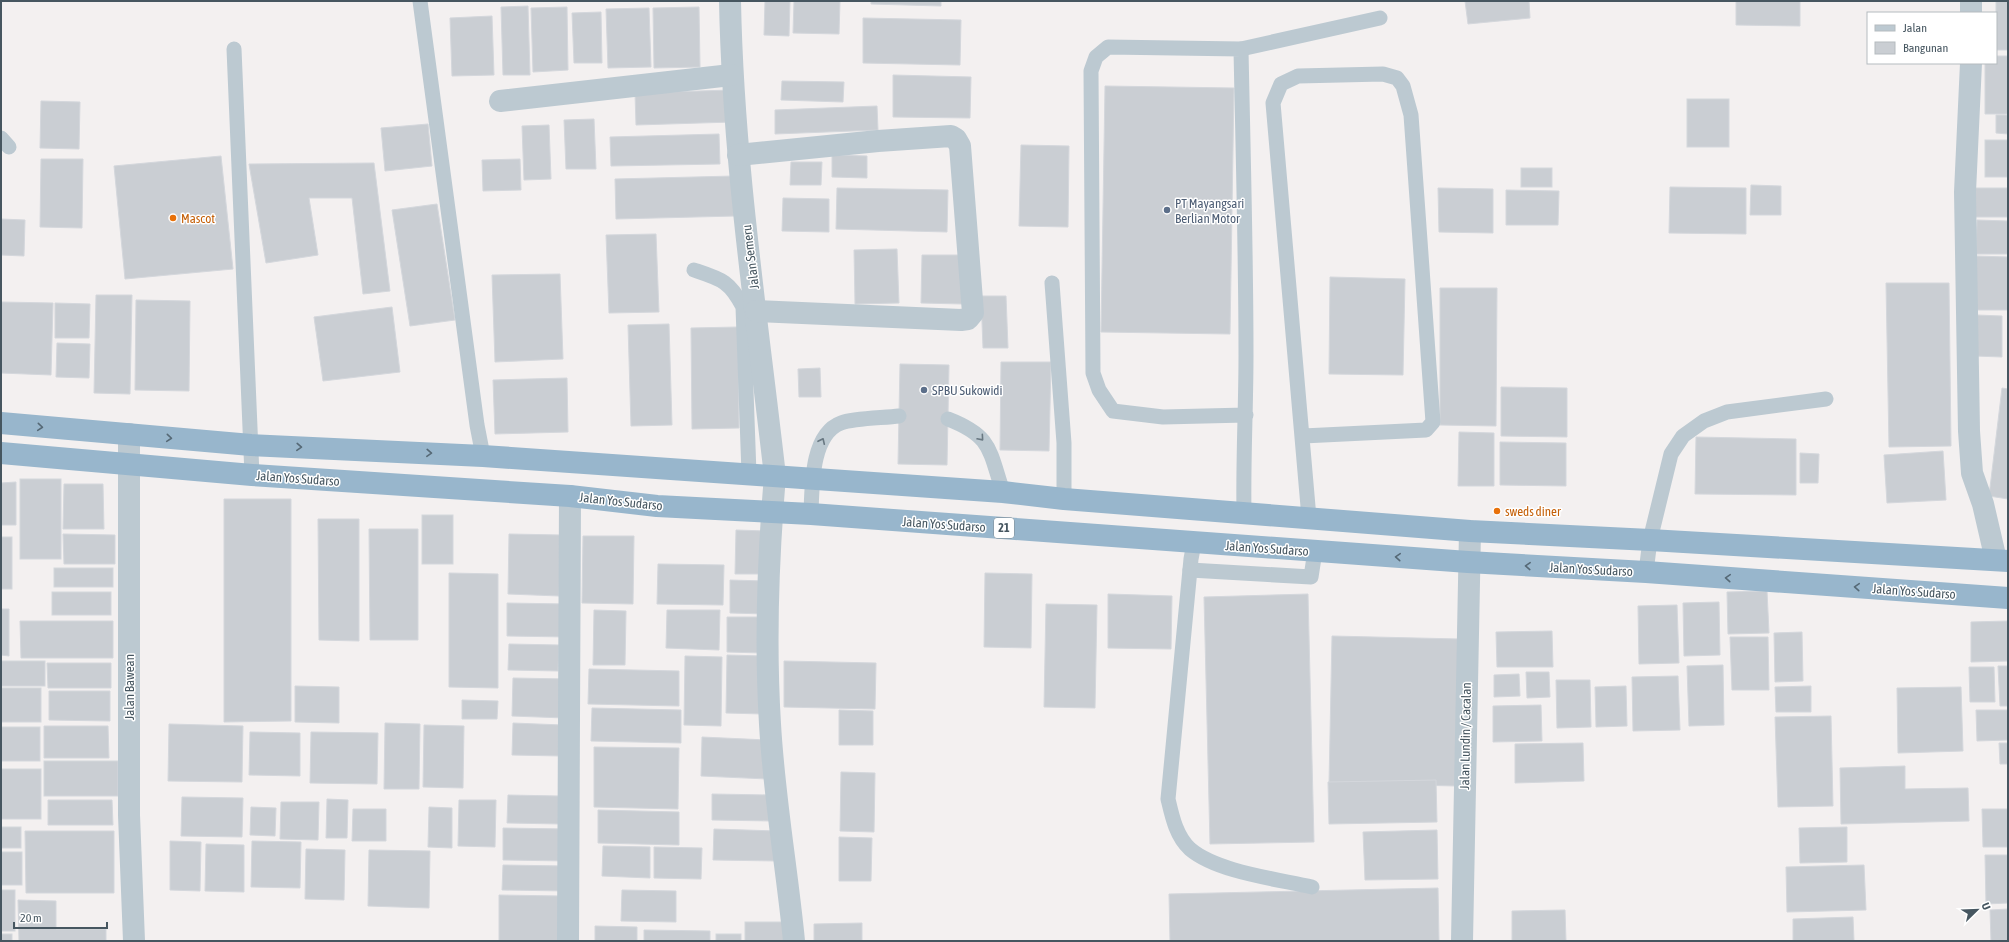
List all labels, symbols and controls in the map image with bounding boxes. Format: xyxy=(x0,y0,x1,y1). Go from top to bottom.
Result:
legend xyxy=(1867,12,1997,64)
text: Jalan xyxy=(1903,21,1927,35)
text: Bangunan xyxy=(1903,41,1948,55)
place label: PT Mayangsari Berlian Motor xyxy=(1175,196,1244,226)
marker: PT Mayangsari Berlian Motor xyxy=(1162,205,1172,215)
place label: Mascot xyxy=(181,211,215,226)
marker: Mascot xyxy=(168,213,178,223)
street label: Jalan Semeru xyxy=(739,224,762,290)
place label: SPBU Sukowidi xyxy=(932,383,1003,398)
marker: SPBU Sukowidi xyxy=(919,385,929,395)
one-way arrow xyxy=(37,422,43,431)
one-way arrow xyxy=(166,433,172,442)
one-way arrow xyxy=(977,433,984,441)
one-way arrow xyxy=(817,438,825,446)
one-way arrow xyxy=(296,443,302,452)
one-way arrow xyxy=(426,449,432,458)
street label: Jalan Yos Sudarso xyxy=(256,468,340,489)
street label: Jalan Yos Sudarso xyxy=(579,490,663,513)
place label: sweds diner xyxy=(1505,504,1561,519)
marker: sweds diner xyxy=(1492,506,1502,516)
street label: Jalan Yos Sudarso xyxy=(902,514,986,535)
road number: 21 xyxy=(994,518,1014,538)
street label: Jalan Yos Sudarso xyxy=(1225,538,1309,559)
one-way arrow xyxy=(1395,553,1401,562)
street label: Jalan Yos Sudarso xyxy=(1549,560,1633,579)
one-way arrow xyxy=(1525,561,1531,570)
one-way arrow xyxy=(1725,573,1731,582)
street label: Jalan Yos Sudarso xyxy=(1872,581,1956,602)
one-way arrow xyxy=(1854,583,1860,592)
street label: Jalan Bawean xyxy=(122,654,137,720)
street label: Jalan Lundin / Cacalan xyxy=(1457,682,1474,790)
north arrow xyxy=(1957,890,1997,930)
text: U xyxy=(1979,901,1993,911)
scale bar xyxy=(14,904,107,930)
text: 20 m xyxy=(20,911,42,925)

